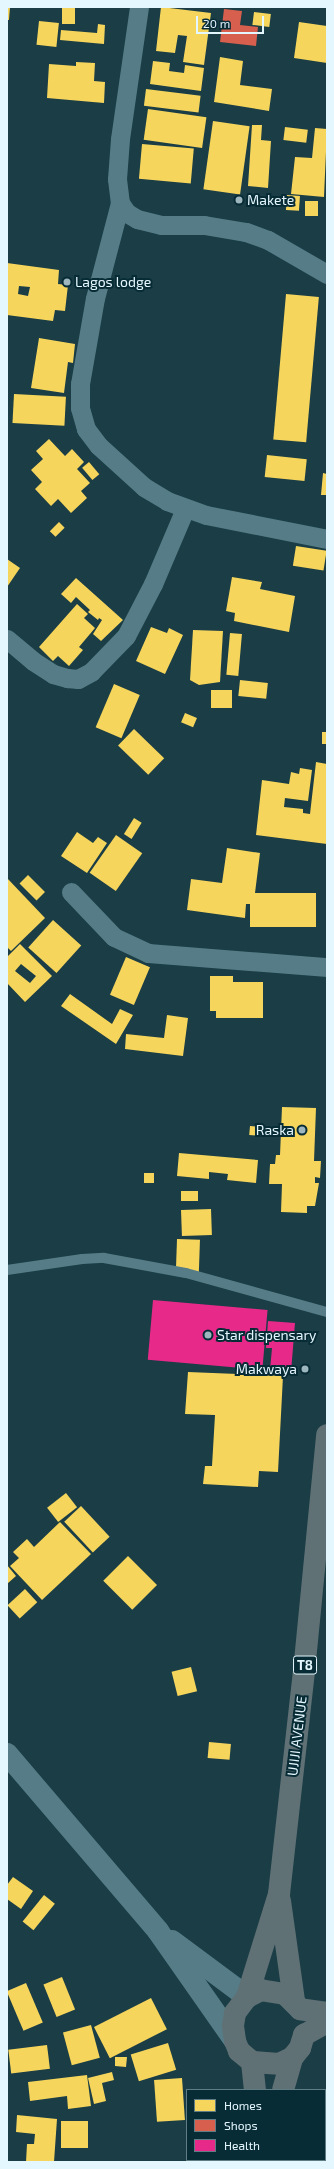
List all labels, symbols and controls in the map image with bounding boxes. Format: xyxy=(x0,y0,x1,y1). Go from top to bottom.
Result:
scale bar xyxy=(198,8,266,34)
text: 20 m xyxy=(203,16,230,30)
place label: Makete xyxy=(247,192,294,208)
marker: Makete xyxy=(234,195,244,205)
place label: Lagos lodge xyxy=(75,274,151,290)
marker: Lagos lodge xyxy=(62,277,72,287)
place label: Raska xyxy=(256,1122,294,1138)
marker: Raska xyxy=(297,1125,307,1135)
place label: Star dispensary xyxy=(217,1327,317,1343)
marker: Star dispensary xyxy=(202,1329,214,1341)
place label: Makwaya xyxy=(236,1361,297,1377)
marker: Makwaya xyxy=(300,1364,310,1374)
road number: T8 xyxy=(293,1654,317,1676)
street label: UJIJI AVENUE xyxy=(284,1695,310,1777)
legend xyxy=(186,2089,326,2161)
text: Homes xyxy=(224,2098,262,2112)
text: Shops xyxy=(224,2118,258,2132)
text: Health xyxy=(224,2138,260,2152)

